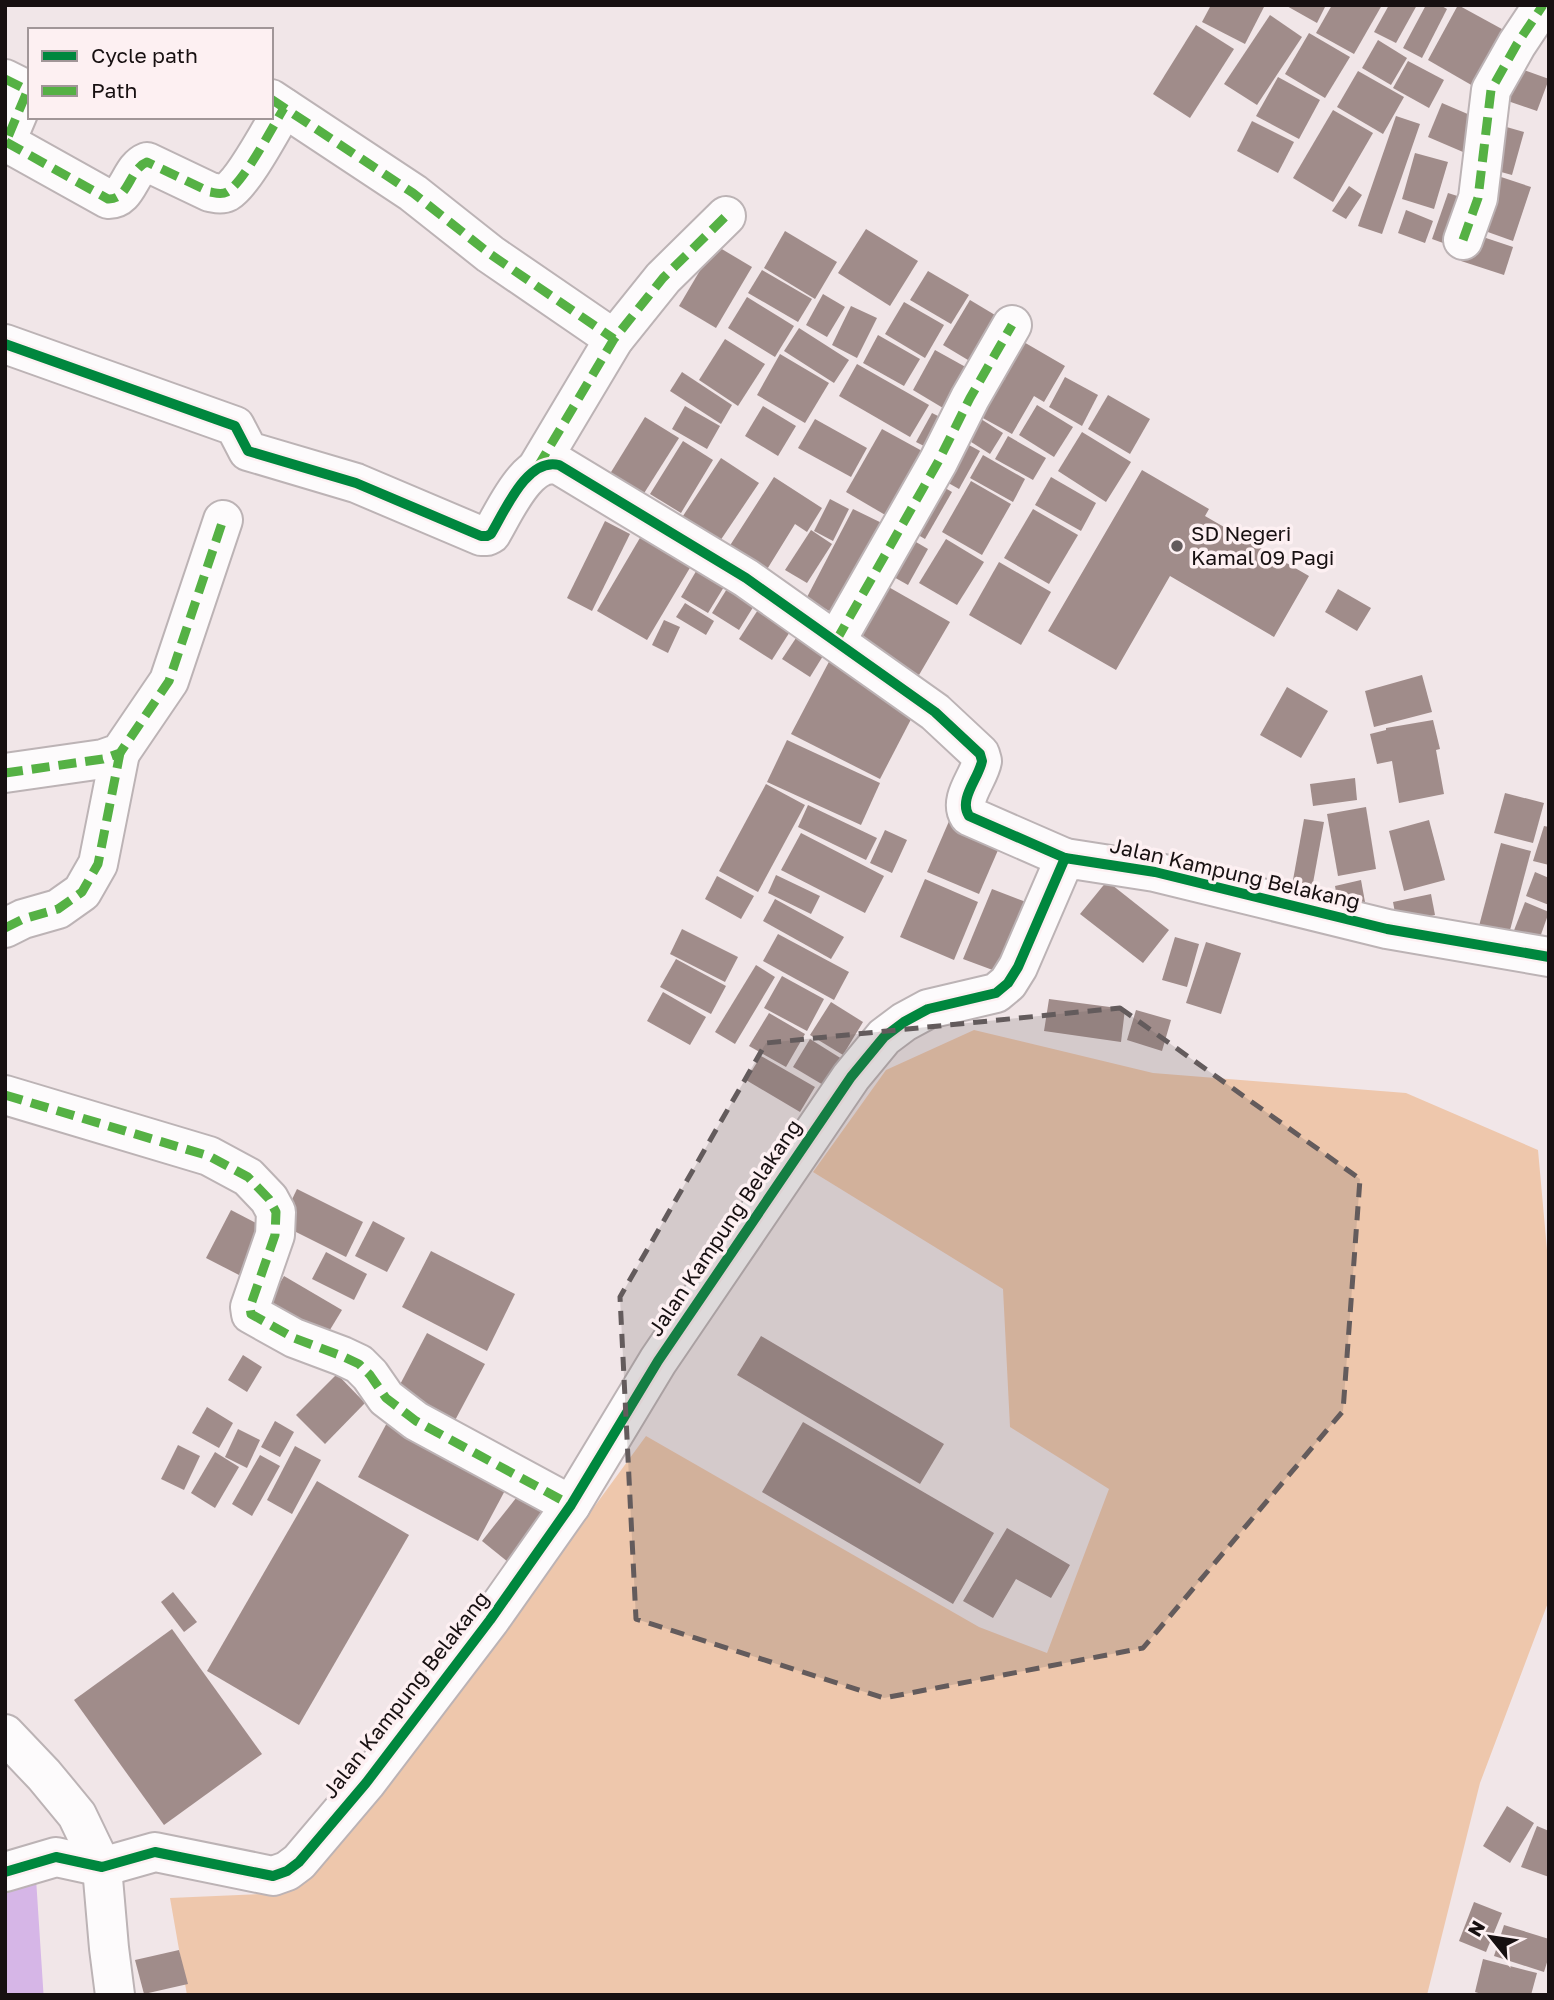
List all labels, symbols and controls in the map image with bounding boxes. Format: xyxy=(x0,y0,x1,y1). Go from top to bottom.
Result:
legend xyxy=(28,28,273,119)
text: Cycle path xyxy=(91,42,198,68)
text: Path xyxy=(91,77,138,103)
place label: SD Negeri Kamal 09 Pagi xyxy=(1191,520,1335,570)
marker: SD Negeri Kamal 09 Pagi xyxy=(1169,538,1185,554)
street label: Jalan Kampung Belakang xyxy=(1108,832,1363,914)
street label: Jalan Kampung Belakang xyxy=(642,1114,806,1341)
street label: Jalan Kampung Belakang xyxy=(316,1586,494,1803)
north arrow xyxy=(1456,1902,1526,1972)
text: N xyxy=(1462,1916,1489,1940)

